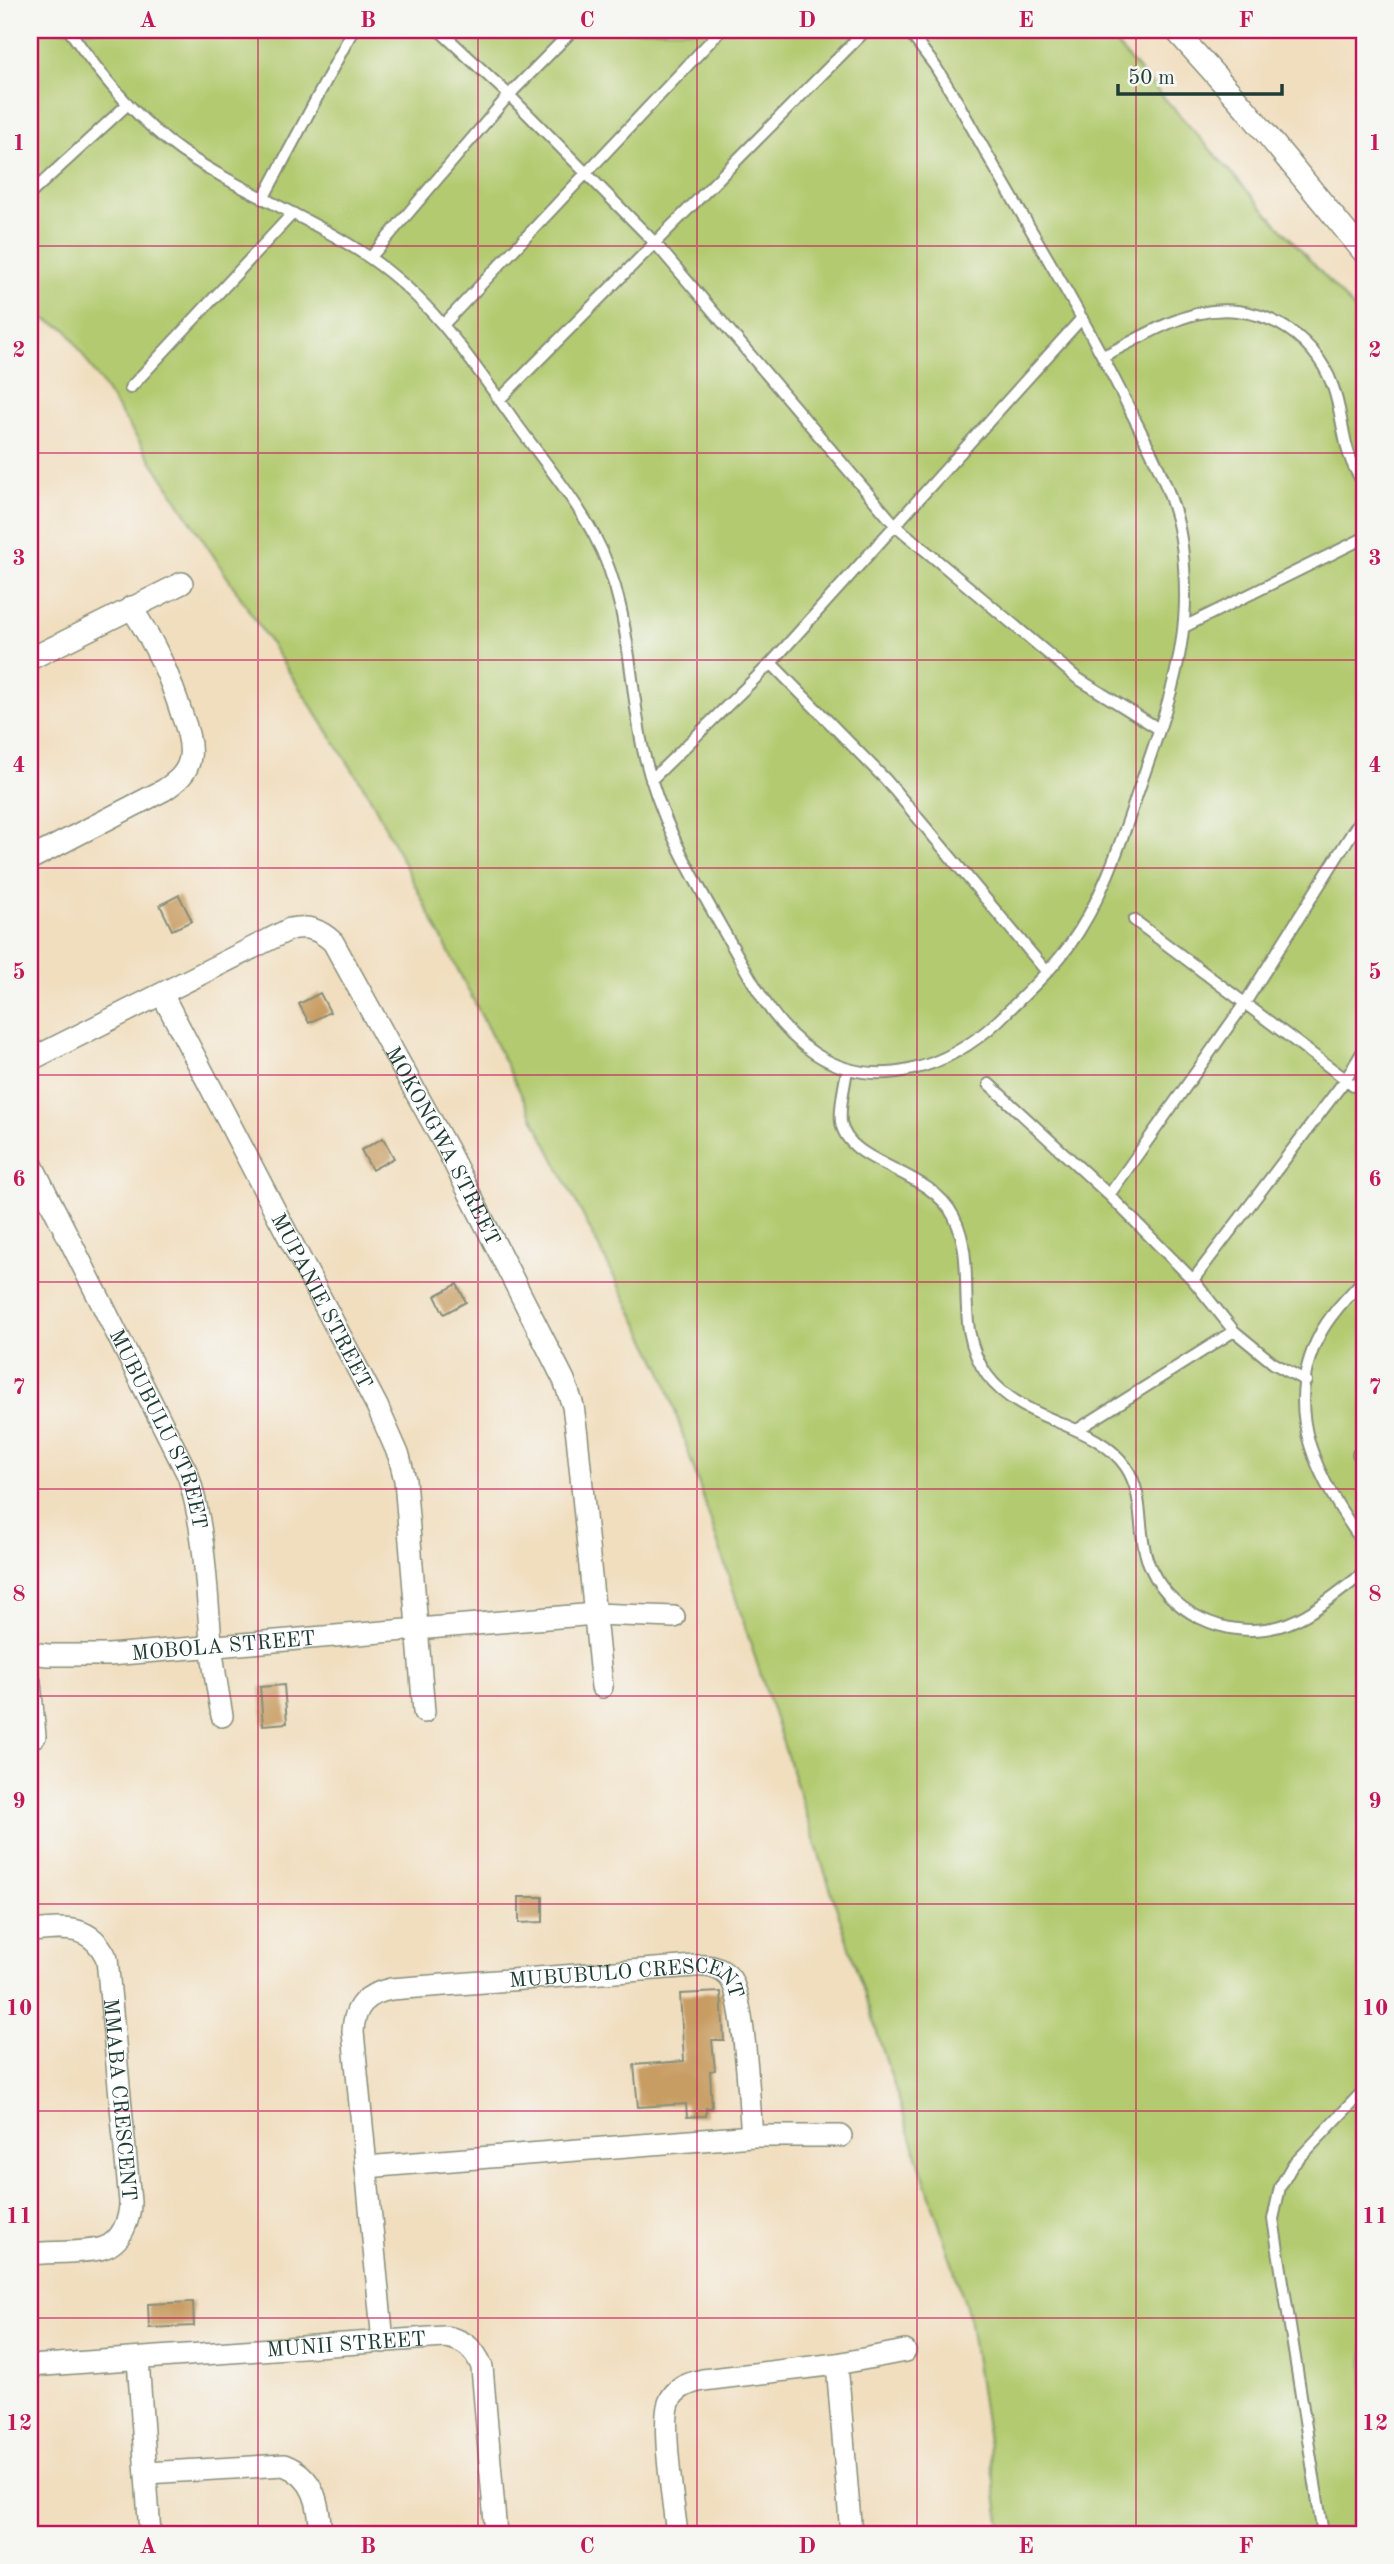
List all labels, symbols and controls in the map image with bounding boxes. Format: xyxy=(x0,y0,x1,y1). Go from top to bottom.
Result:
text: A xyxy=(139,9,157,32)
text: B xyxy=(360,9,376,32)
text: C xyxy=(579,9,595,32)
text: D xyxy=(798,9,816,32)
text: E xyxy=(1018,9,1034,32)
text: F xyxy=(1238,9,1254,32)
scale bar xyxy=(1118,52,1282,96)
text: 50 m xyxy=(1128,68,1175,89)
text: 1 xyxy=(12,132,26,155)
text: 1 xyxy=(1368,132,1382,155)
text: 2 xyxy=(12,339,26,362)
text: 2 xyxy=(1368,339,1382,362)
text: 3 xyxy=(12,547,26,570)
text: 3 xyxy=(1368,547,1382,570)
text: 4 xyxy=(12,754,26,777)
text: 4 xyxy=(1368,754,1382,777)
text: 5 xyxy=(12,961,26,984)
text: 5 xyxy=(1368,961,1382,984)
street label: MOKONGWA STREET xyxy=(381,1044,503,1249)
text: 6 xyxy=(12,1168,26,1191)
text: 6 xyxy=(1368,1168,1382,1191)
street label: MUPANIE STREET xyxy=(266,1210,375,1393)
street label: MUBUBULU STREET xyxy=(104,1326,209,1531)
text: 7 xyxy=(12,1376,26,1399)
text: 7 xyxy=(1368,1376,1382,1399)
text: 8 xyxy=(12,1583,26,1606)
text: 8 xyxy=(1368,1583,1382,1606)
street label: MOBOLA STREET xyxy=(131,1629,316,1665)
text: 9 xyxy=(12,1790,26,1813)
text: 9 xyxy=(1368,1790,1382,1813)
street label: MUBUBULO CRESCENT xyxy=(508,1957,746,2001)
text: 10 xyxy=(6,1997,32,2020)
text: 10 xyxy=(1362,1997,1388,2020)
street label: MMABA CRESCENT xyxy=(99,1998,139,2202)
text: 11 xyxy=(6,2205,32,2228)
text: 11 xyxy=(1362,2205,1388,2228)
street label: MUNII STREET xyxy=(266,2329,427,2361)
text: 12 xyxy=(6,2412,32,2435)
text: 12 xyxy=(1362,2412,1388,2435)
text: A xyxy=(139,2535,157,2558)
text: B xyxy=(360,2535,376,2558)
text: C xyxy=(579,2535,595,2558)
text: D xyxy=(798,2535,816,2558)
text: E xyxy=(1018,2535,1034,2558)
text: F xyxy=(1238,2535,1254,2558)

